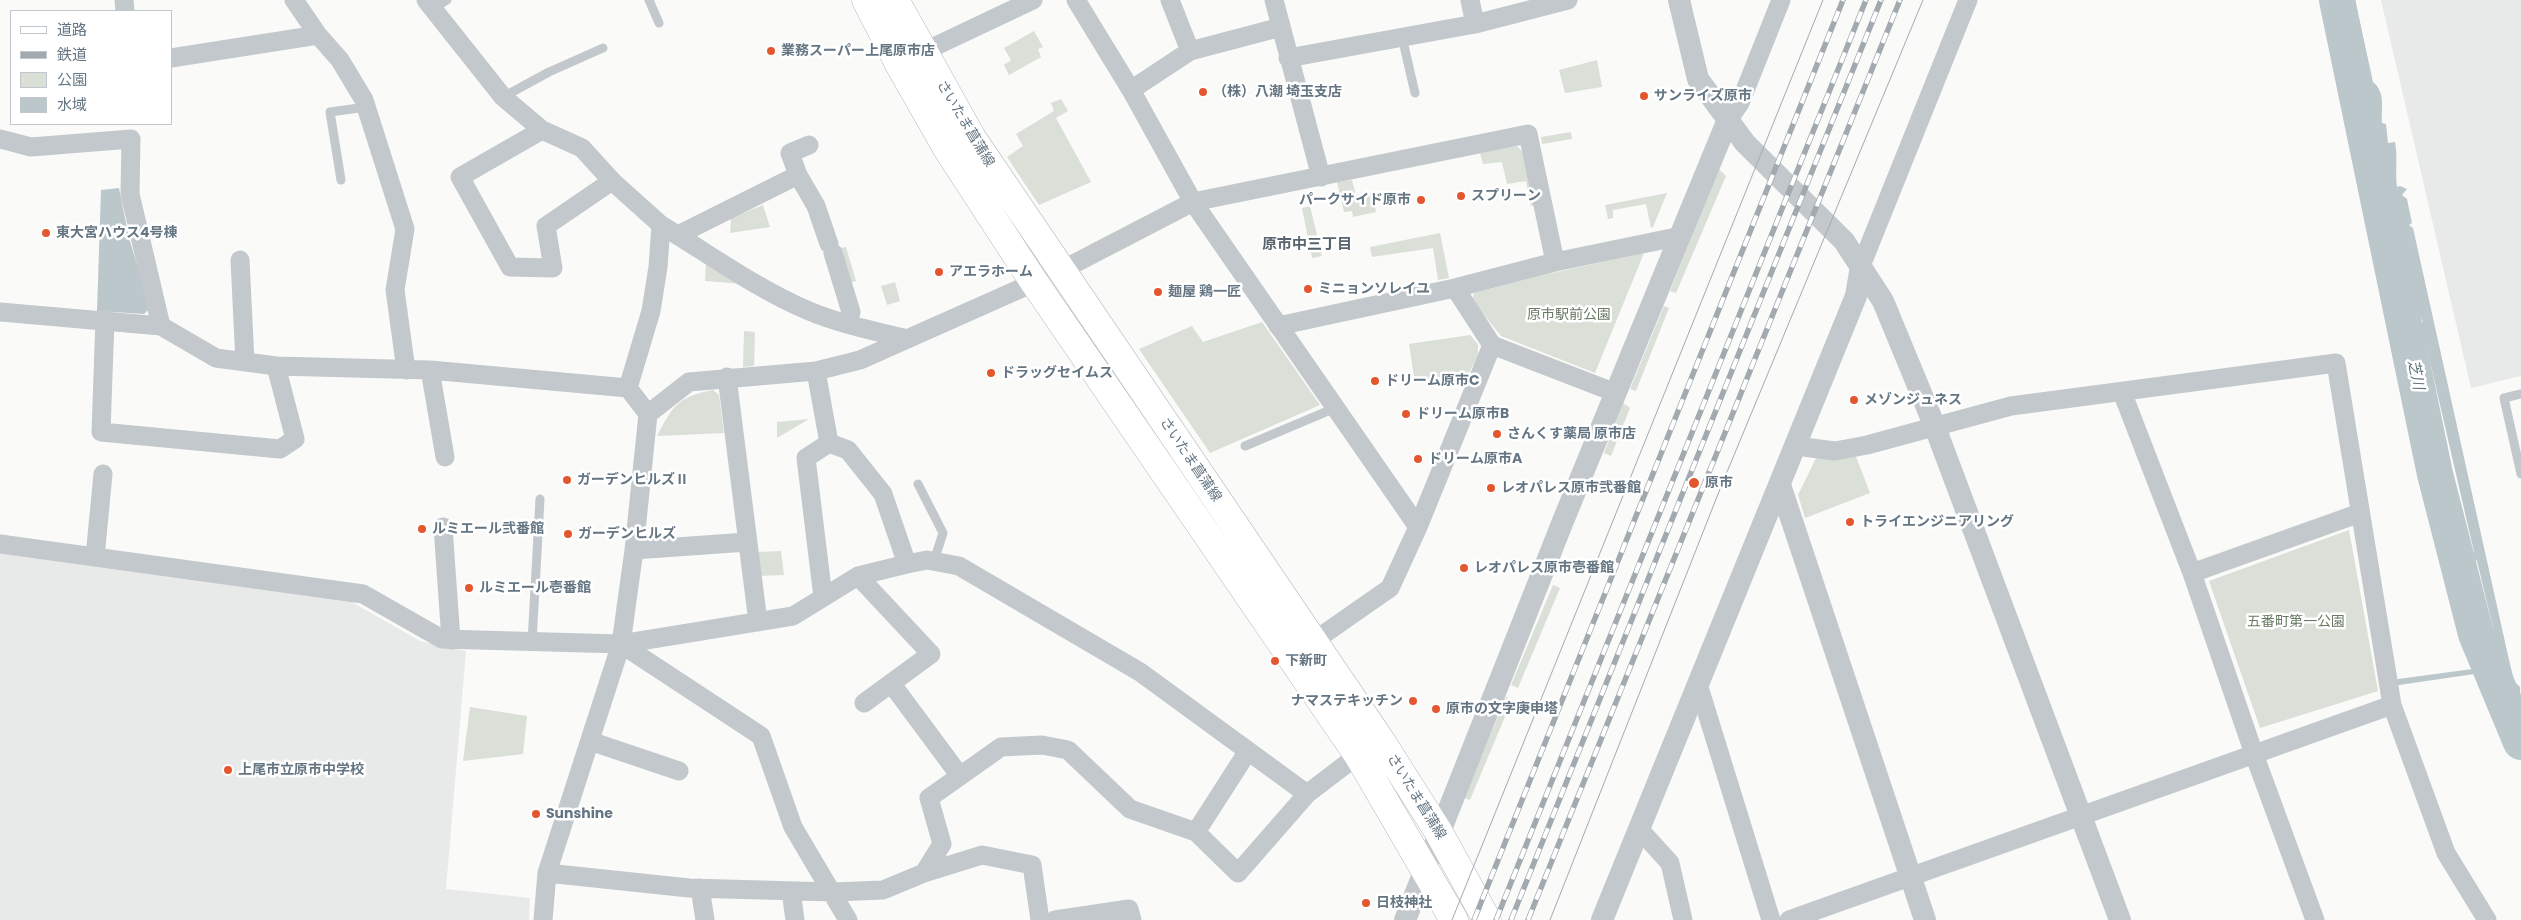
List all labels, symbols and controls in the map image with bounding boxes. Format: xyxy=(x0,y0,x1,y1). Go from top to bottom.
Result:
legend xyxy=(10,10,172,125)
text: 道路 xyxy=(57,19,87,40)
place label: 業務スーパー上尾原市店 xyxy=(781,43,935,59)
text: 鉄道 xyxy=(57,44,87,65)
marker: 業務スーパー上尾原市店 xyxy=(765,45,777,57)
text: 公園 xyxy=(57,69,87,90)
street label: さいたま菖蒲線 xyxy=(933,78,997,170)
place label: （株）八潮 埼玉支店 xyxy=(1213,84,1342,100)
marker: （株）八潮 埼玉支店 xyxy=(1197,86,1209,98)
place label: サンライズ原市 xyxy=(1654,88,1752,104)
marker: サンライズ原市 xyxy=(1638,90,1650,102)
text: 水域 xyxy=(57,94,87,115)
place label: スプリーン xyxy=(1471,188,1541,204)
marker: スプリーン xyxy=(1455,190,1467,202)
place label: パークサイド原市 xyxy=(1299,192,1411,208)
marker: パークサイド原市 xyxy=(1415,194,1427,206)
place label: 東大宮ハウス4号棟 xyxy=(56,225,177,241)
marker: 東大宮ハウス4号棟 xyxy=(40,227,52,239)
district label: 原市中三丁目 xyxy=(1262,236,1352,254)
place label: アエラホーム xyxy=(949,264,1033,280)
marker: アエラホーム xyxy=(933,266,945,278)
place label: ミニョンソレイユ xyxy=(1318,281,1430,297)
marker: ミニョンソレイユ xyxy=(1302,283,1314,295)
place label: 麺屋 鶏一匠 xyxy=(1168,284,1241,300)
marker: 麺屋 鶏一匠 xyxy=(1152,286,1164,298)
park label: 原市駅前公園 xyxy=(1527,307,1611,323)
water label: 芝川 xyxy=(2403,358,2427,392)
place label: ドラッグセイムス xyxy=(1001,365,1113,381)
marker: ドラッグセイムス xyxy=(985,367,997,379)
place label: ドリーム原市C xyxy=(1385,373,1480,389)
marker: ドリーム原市C xyxy=(1369,375,1381,387)
place label: メゾンジュネス xyxy=(1864,392,1962,408)
marker: メゾンジュネス xyxy=(1848,394,1860,406)
place label: ドリーム原市B xyxy=(1416,406,1509,422)
marker: ドリーム原市B xyxy=(1400,408,1412,420)
street label: さいたま菖蒲線 xyxy=(1156,415,1224,505)
place label: さんくす薬局 原市店 xyxy=(1507,426,1636,442)
marker: さんくす薬局 原市店 xyxy=(1491,428,1503,440)
place label: ドリーム原市A xyxy=(1428,451,1522,467)
marker: ドリーム原市A xyxy=(1412,453,1424,465)
place label: ガーデンヒルズⅡ xyxy=(577,472,689,488)
marker: ガーデンヒルズⅡ xyxy=(561,474,573,486)
place label: 原市 xyxy=(1705,475,1733,491)
marker: 原市 xyxy=(1687,476,1701,490)
place label: レオパレス原市弐番館 xyxy=(1501,480,1641,496)
marker: レオパレス原市弐番館 xyxy=(1485,482,1497,494)
place label: トライエンジニアリング xyxy=(1860,514,2014,530)
marker: トライエンジニアリング xyxy=(1844,516,1856,528)
place label: ルミエール弐番館 xyxy=(432,521,544,537)
marker: ルミエール弐番館 xyxy=(416,523,428,535)
place label: ガーデンヒルズ xyxy=(578,526,676,542)
marker: ガーデンヒルズ xyxy=(562,528,574,540)
place label: レオパレス原市壱番館 xyxy=(1474,560,1614,576)
marker: レオパレス原市壱番館 xyxy=(1458,562,1470,574)
place label: ルミエール壱番館 xyxy=(479,580,591,596)
marker: ルミエール壱番館 xyxy=(463,582,475,594)
park label: 五番町第一公園 xyxy=(2247,614,2345,630)
place label: 下新町 xyxy=(1285,653,1327,669)
marker: 下新町 xyxy=(1269,655,1281,667)
place label: ナマステキッチン xyxy=(1291,693,1403,709)
marker: ナマステキッチン xyxy=(1407,695,1419,707)
place label: 原市の文字庚申塔 xyxy=(1446,701,1558,717)
marker: 原市の文字庚申塔 xyxy=(1430,703,1442,715)
street label: さいたま菖蒲線 xyxy=(1383,751,1449,843)
place label: 上尾市立原市中学校 xyxy=(238,762,364,778)
marker: 上尾市立原市中学校 xyxy=(222,764,234,776)
place label: Sunshine xyxy=(546,806,613,822)
marker: Sunshine xyxy=(530,808,542,820)
place label: 日枝神社 xyxy=(1376,895,1432,911)
marker: 日枝神社 xyxy=(1360,897,1372,909)

